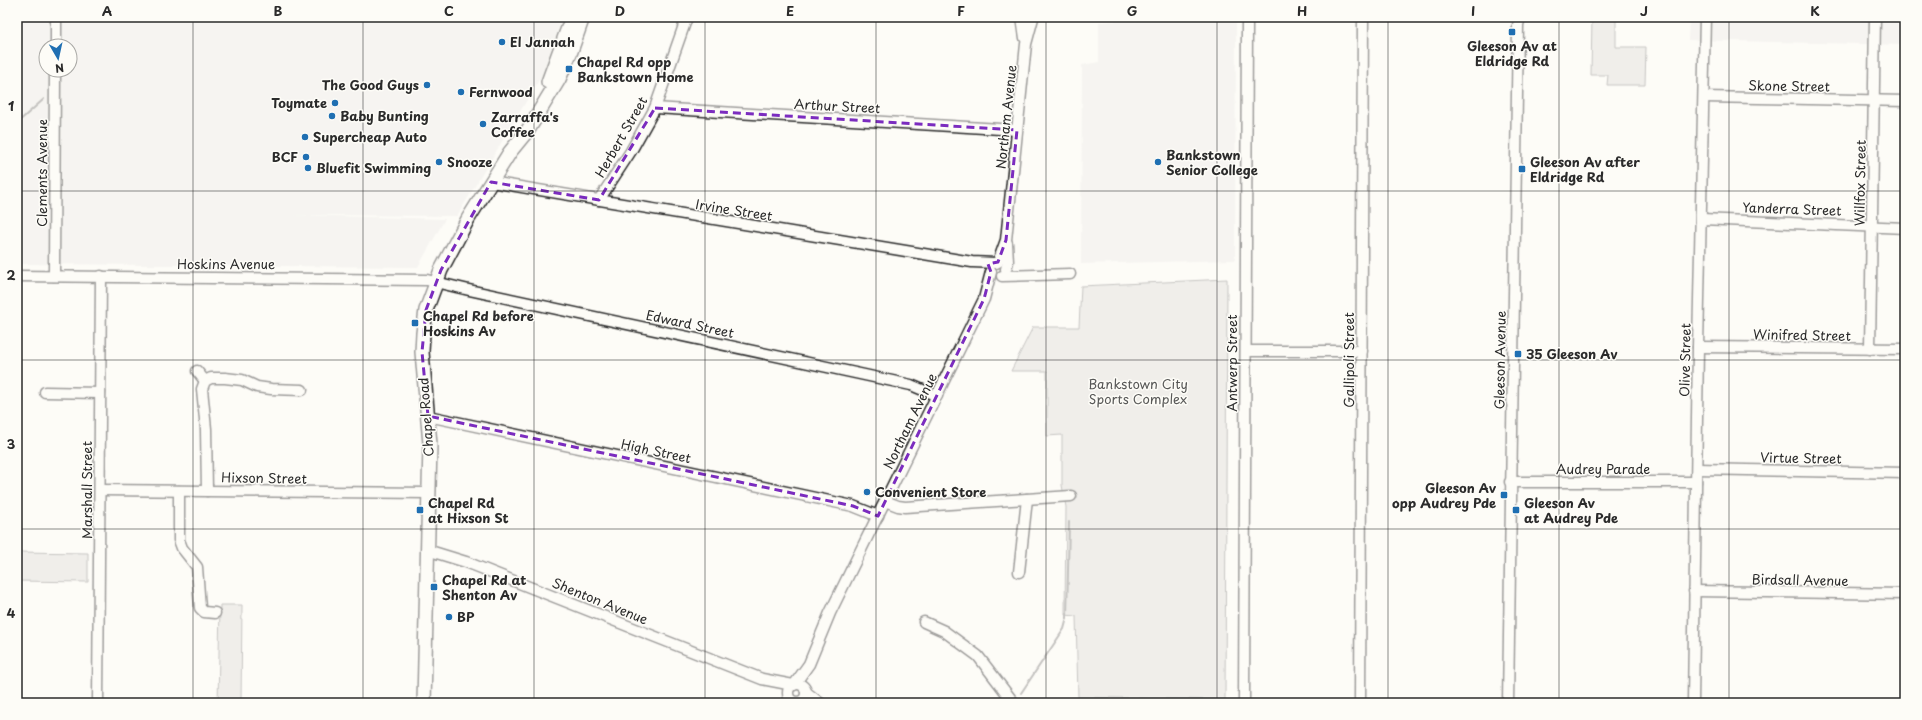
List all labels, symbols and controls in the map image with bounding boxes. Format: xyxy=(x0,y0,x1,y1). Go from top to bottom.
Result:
text: A xyxy=(102,1,112,20)
text: B xyxy=(274,1,283,20)
text: C xyxy=(444,1,454,20)
text: D xyxy=(615,1,625,20)
text: E xyxy=(786,1,794,20)
text: F xyxy=(957,1,965,20)
text: G xyxy=(1127,1,1137,20)
text: H xyxy=(1297,1,1307,20)
text: I xyxy=(1471,1,1475,20)
text: J xyxy=(1640,1,1648,20)
text: K xyxy=(1810,1,1820,20)
marker: Gleeson Av at Eldridge Rd xyxy=(1507,27,1517,37)
place label: El Jannah xyxy=(510,32,575,51)
place label: Gleeson Av at Eldridge Rd xyxy=(1467,36,1557,70)
marker: El Jannah xyxy=(497,37,507,47)
north arrow xyxy=(38,38,78,78)
place label: Chapel Rd opp Bankstown Home xyxy=(577,52,694,86)
text: N xyxy=(54,59,65,77)
marker: Chapel Rd opp Bankstown Home xyxy=(564,64,574,74)
street label: Northam Avenue xyxy=(991,64,1020,170)
place label: The Good Guys xyxy=(322,75,419,94)
street label: Skone Street xyxy=(1748,75,1830,96)
marker: The Good Guys xyxy=(422,80,432,90)
place label: Fernwood xyxy=(469,82,533,101)
marker: Fernwood xyxy=(456,87,466,97)
place label: Toymate xyxy=(271,93,327,112)
street label: Herbert Street xyxy=(590,93,651,181)
street label: Arthur Street xyxy=(793,94,881,117)
text: 1 xyxy=(8,96,14,115)
marker: Toymate xyxy=(330,98,340,108)
place label: Baby Bunting xyxy=(340,106,429,125)
place label: Zarraffa's Coffee xyxy=(491,107,559,141)
marker: Baby Bunting xyxy=(327,111,337,121)
street label: Clements Avenue xyxy=(32,119,51,227)
marker: Zarraffa's Coffee xyxy=(478,119,488,129)
place label: Supercheap Auto xyxy=(313,127,427,146)
marker: Supercheap Auto xyxy=(300,132,310,142)
street label: Willfox Street xyxy=(1849,140,1870,226)
place label: Bankstown Senior College xyxy=(1166,145,1258,179)
place label: BCF xyxy=(272,147,298,166)
marker: BCF xyxy=(301,152,311,162)
place label: Snooze xyxy=(447,152,492,171)
place label: Gleeson Av after Eldridge Rd xyxy=(1530,152,1640,186)
marker: Snooze xyxy=(434,157,444,167)
marker: Bankstown Senior College xyxy=(1153,157,1163,167)
place label: Bluefit Swimming xyxy=(316,158,431,177)
marker: Bluefit Swimming xyxy=(303,163,313,173)
marker: Gleeson Av after Eldridge Rd xyxy=(1517,164,1527,174)
street label: Irvine Street xyxy=(694,194,774,225)
street label: Yanderra Street xyxy=(1742,197,1842,220)
street label: Hoskins Avenue xyxy=(177,254,275,273)
text: 2 xyxy=(6,265,16,284)
street label: Edward Street xyxy=(644,305,736,342)
place label: Chapel Rd before Hoskins Av xyxy=(423,306,534,340)
street label: Gleeson Avenue xyxy=(1489,310,1510,409)
street label: Gallipoli Street xyxy=(1339,312,1358,408)
street label: Antwerp Street xyxy=(1222,314,1241,412)
marker: Chapel Rd before Hoskins Av xyxy=(410,318,420,328)
street label: Olive Street xyxy=(1674,323,1695,397)
street label: Winifred Street xyxy=(1753,324,1851,345)
place label: 35 Gleeson Av xyxy=(1526,344,1618,363)
marker: 35 Gleeson Av xyxy=(1513,349,1523,359)
street label: Northam Avenue xyxy=(878,370,941,472)
park label: Bankstown City Sports Complex xyxy=(1088,374,1188,408)
street label: Chapel Road xyxy=(413,377,438,457)
text: 3 xyxy=(7,434,16,453)
street label: High Street xyxy=(619,434,693,467)
street label: Marshall Street xyxy=(77,441,96,539)
street label: Virtue Street xyxy=(1760,447,1842,468)
street label: Audrey Parade xyxy=(1556,459,1650,478)
street label: Hixson Street xyxy=(221,467,307,488)
place label: Gleeson Av opp Audrey Pde xyxy=(1392,478,1497,512)
place label: Convenient Store xyxy=(875,482,986,501)
marker: Convenient Store xyxy=(862,487,872,497)
marker: Gleeson Av opp Audrey Pde xyxy=(1499,490,1509,500)
place label: Chapel Rd at Hixson St xyxy=(428,493,509,527)
place label: Gleeson Av at Audrey Pde xyxy=(1524,493,1618,527)
marker: Chapel Rd at Hixson St xyxy=(415,505,425,515)
marker: Gleeson Av at Audrey Pde xyxy=(1511,505,1521,515)
street label: Birdsall Avenue xyxy=(1751,569,1849,590)
place label: Chapel Rd at Shenton Av xyxy=(442,570,527,604)
street label: Shenton Avenue xyxy=(549,573,651,628)
marker: Chapel Rd at Shenton Av xyxy=(429,582,439,592)
text: 4 xyxy=(7,603,16,622)
place label: BP xyxy=(457,607,475,626)
marker: BP xyxy=(444,612,454,622)

